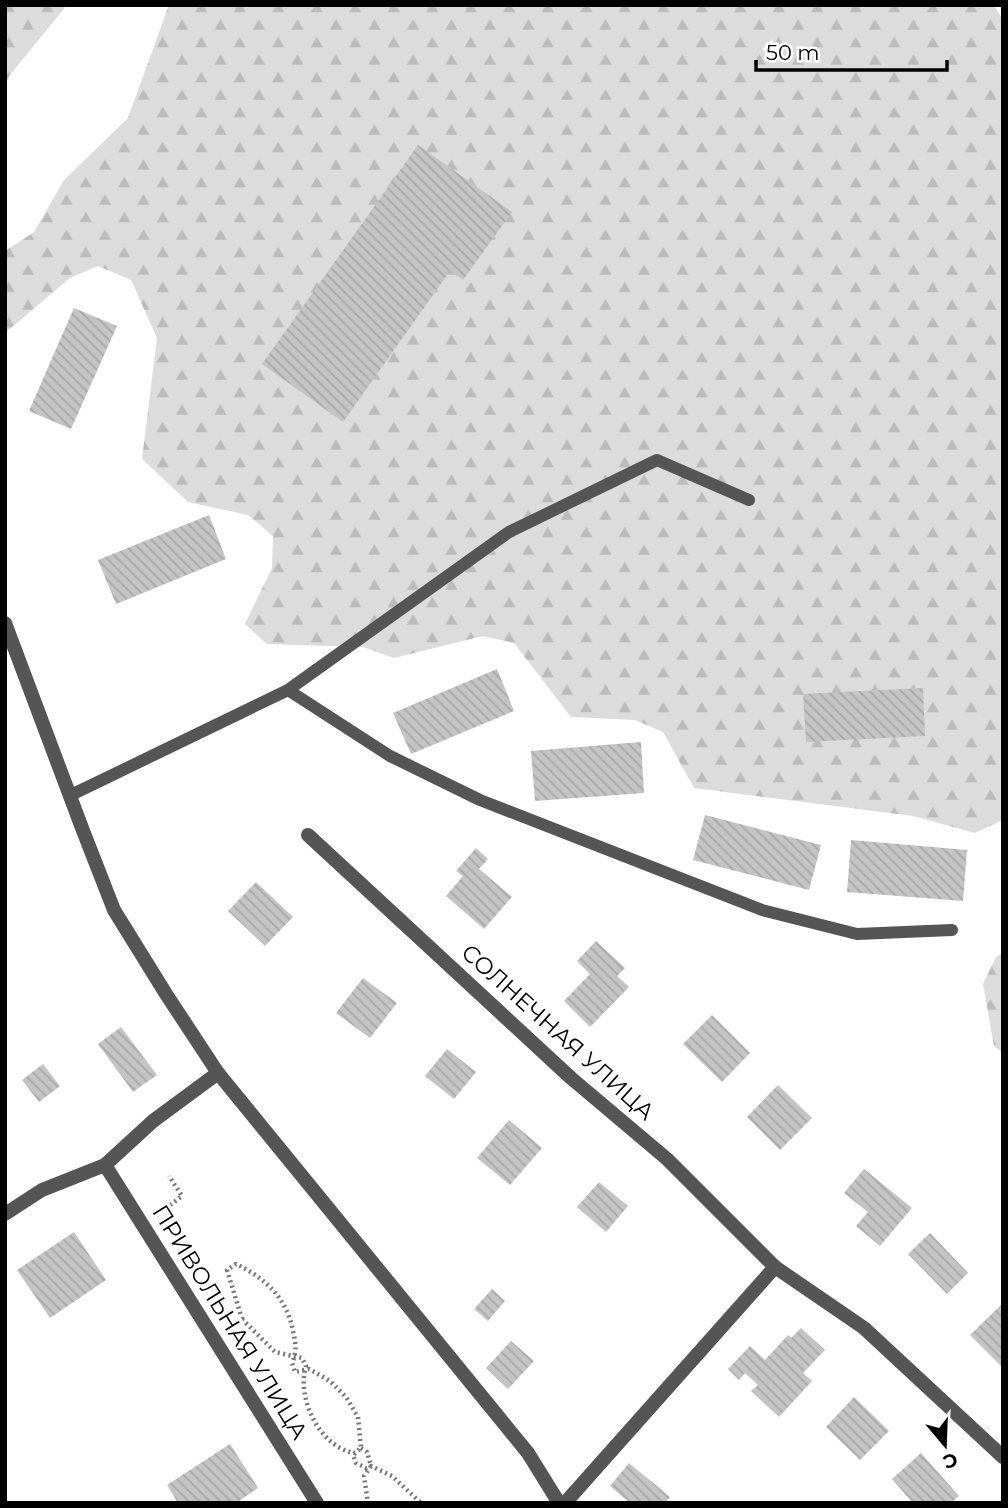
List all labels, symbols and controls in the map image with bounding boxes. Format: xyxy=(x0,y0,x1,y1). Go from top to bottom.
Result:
scale bar xyxy=(756,28,947,72)
text: 50 m xyxy=(766,40,820,65)
street label: СОЛНЕЧНАЯ УЛИЦА xyxy=(456,938,660,1126)
street label: ПРИВОЛЬНАЯ УЛИЦА xyxy=(146,1200,314,1444)
north arrow xyxy=(910,1410,980,1480)
text: С xyxy=(940,1447,961,1474)

